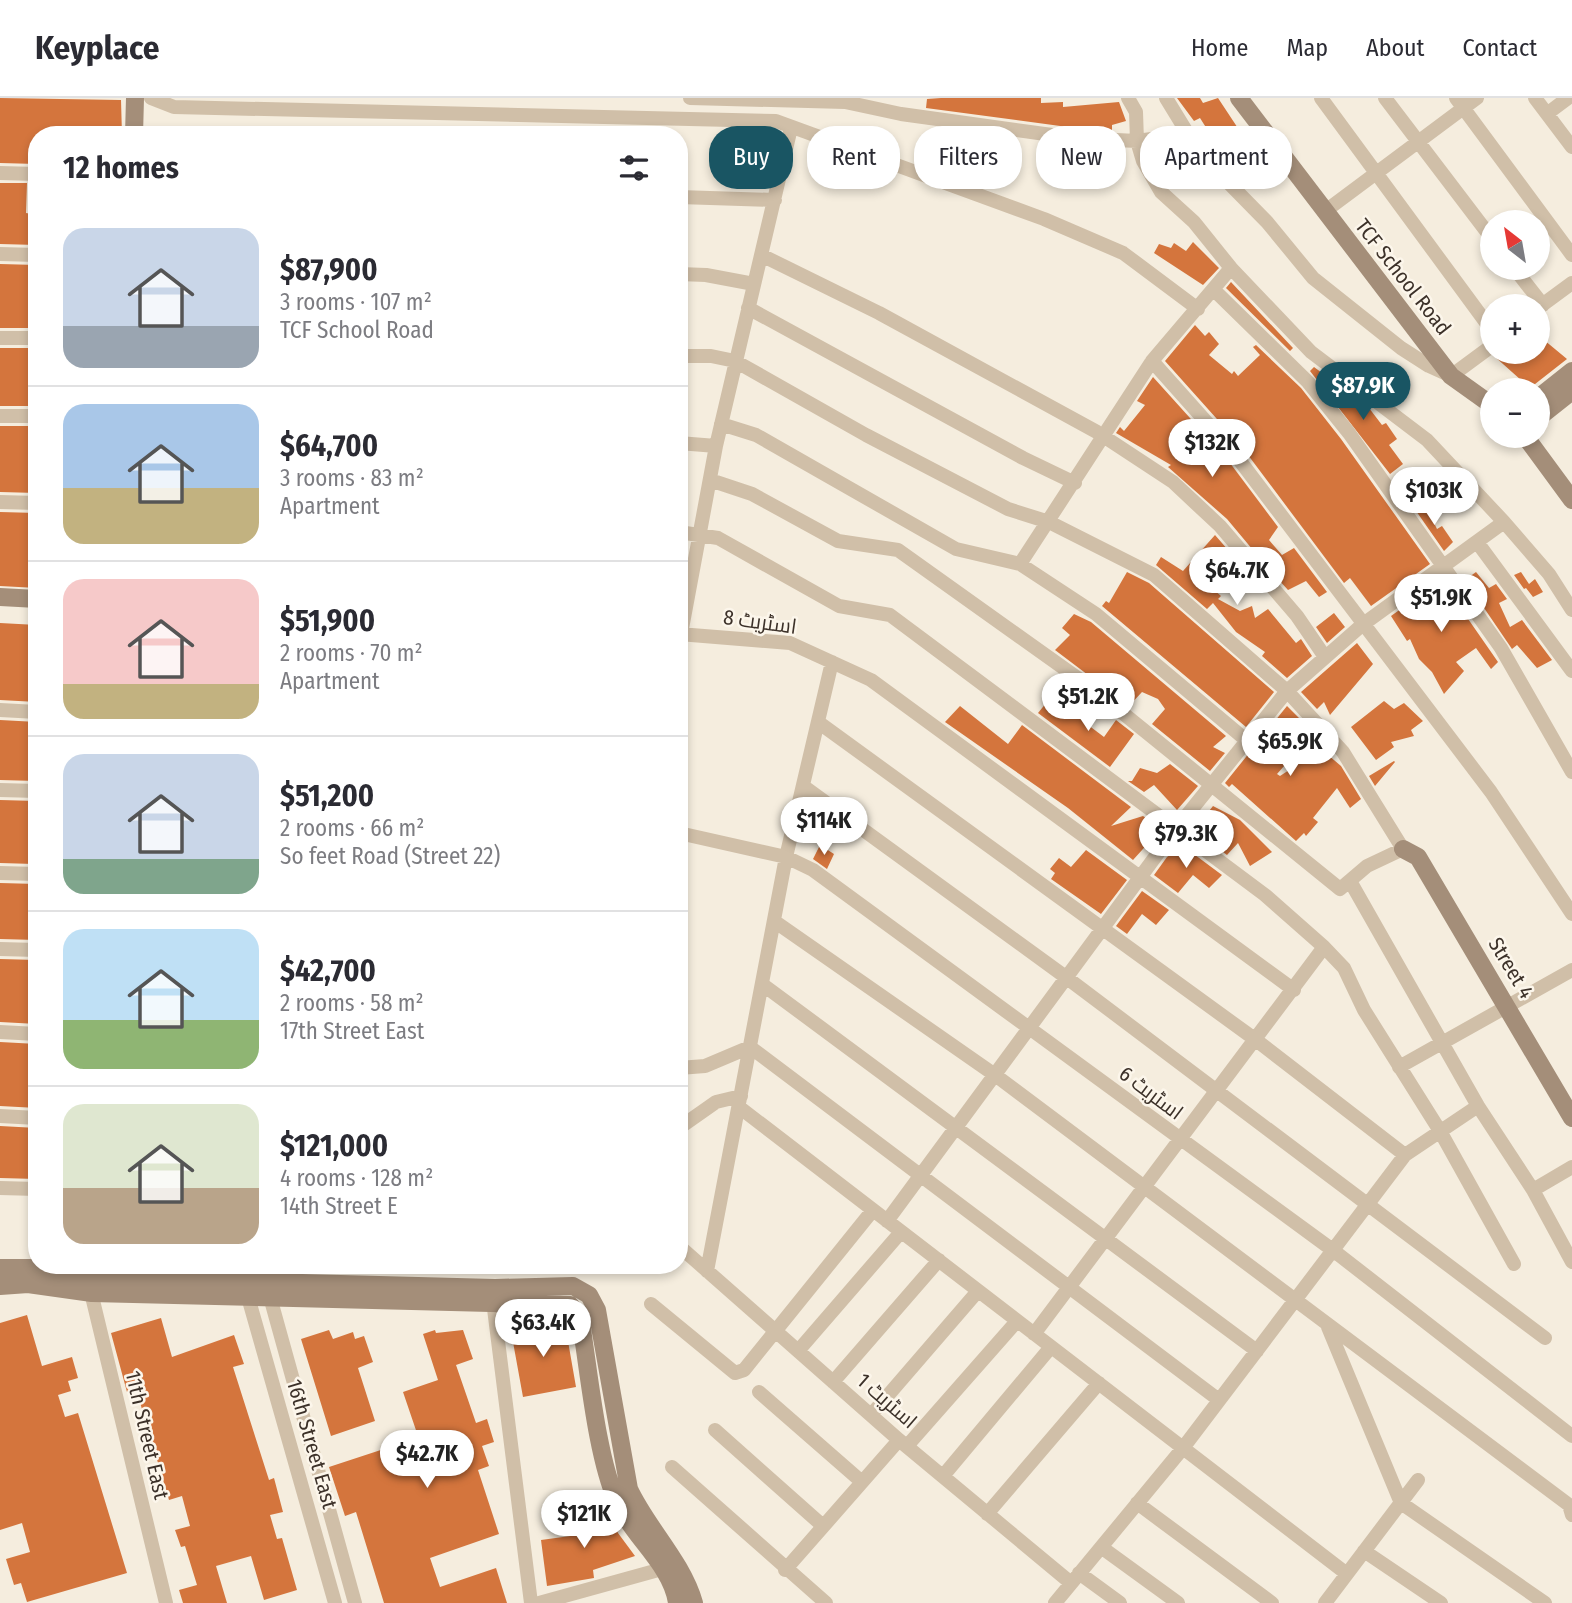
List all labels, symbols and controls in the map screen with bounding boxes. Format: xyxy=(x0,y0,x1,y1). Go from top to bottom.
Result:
text: Keyplace xyxy=(35,28,159,68)
text: Home xyxy=(1191,34,1248,62)
text: Map xyxy=(1286,34,1328,62)
text: About xyxy=(1366,34,1424,62)
text: Contact xyxy=(1462,34,1537,62)
chip: Buy xyxy=(709,126,793,189)
chip: Rent xyxy=(807,126,900,189)
chip: Filters xyxy=(914,126,1022,189)
chip: New xyxy=(1036,126,1126,189)
chip: Apartment xyxy=(1140,126,1292,189)
icon: filters xyxy=(615,149,653,187)
text: 12 homes xyxy=(63,150,179,186)
north arrow xyxy=(1480,210,1550,280)
map controls xyxy=(1480,210,1550,448)
street label: TCF School Road xyxy=(1350,214,1456,340)
text: $87,900 xyxy=(280,252,378,288)
icon: home xyxy=(119,256,203,340)
text: 3 rooms · 107 m² xyxy=(280,288,432,316)
button: + xyxy=(1480,294,1550,364)
text: TCF School Road xyxy=(280,316,434,344)
pin: $87.9K xyxy=(1306,362,1420,422)
text: $87.9K xyxy=(1331,371,1395,399)
button: − xyxy=(1480,378,1550,448)
pin: $132K xyxy=(1163,420,1261,479)
text: $64,700 xyxy=(280,428,378,464)
text: $132K xyxy=(1184,428,1240,456)
icon: home xyxy=(119,432,203,516)
text: 3 rooms · 83 m² xyxy=(280,464,424,492)
pin: $103K xyxy=(1385,468,1483,527)
text: $103K xyxy=(1406,476,1462,504)
text: Apartment xyxy=(280,492,380,520)
pin: $64.7K xyxy=(1180,547,1294,607)
text: $64.7K xyxy=(1205,556,1269,584)
pin: $51.9K xyxy=(1384,574,1498,634)
text: $51.9K xyxy=(1410,583,1472,611)
text: $51,900 xyxy=(280,603,375,639)
street label: اسٹریٹ 8 xyxy=(722,604,798,640)
icon: home xyxy=(119,607,203,691)
text: 2 rooms · 70 m² xyxy=(280,639,423,667)
text: Apartment xyxy=(280,667,380,695)
pin: $51.2K xyxy=(1031,674,1145,733)
text: $51.2K xyxy=(1058,682,1118,710)
pin: $65.9K xyxy=(1233,718,1347,778)
text: $65.9K xyxy=(1258,727,1322,755)
text: $51,200 xyxy=(280,778,374,814)
icon: home xyxy=(119,782,203,866)
pin: $114K xyxy=(775,798,873,857)
text: $114K xyxy=(797,806,851,834)
pin: $79.3K xyxy=(1129,810,1243,870)
text: 2 rooms · 66 m² xyxy=(280,814,424,842)
text: $79.3K xyxy=(1155,819,1217,847)
text: So feet Road (Street 22) xyxy=(280,842,500,870)
street label: Street 4 xyxy=(1483,933,1539,1003)
text: $42,700 xyxy=(280,953,376,989)
icon: home xyxy=(119,957,203,1041)
text: 2 rooms · 58 m² xyxy=(280,989,424,1017)
text: 17th Street East xyxy=(280,1017,424,1045)
street label: اسٹریٹ 6 xyxy=(1114,1060,1188,1126)
text: $121,000 xyxy=(280,1128,388,1164)
icon: home xyxy=(119,1132,203,1216)
text: 4 rooms · 128 m² xyxy=(280,1164,433,1192)
text: 14th Street E xyxy=(280,1192,398,1220)
pin: $63.4K xyxy=(486,1300,600,1359)
text: $63.4K xyxy=(511,1308,575,1336)
street label: 11th Street East xyxy=(120,1368,174,1502)
street label: اسٹریٹ 1 xyxy=(852,1368,922,1434)
street label: 16th Street East xyxy=(281,1376,343,1512)
pin: $42.7K xyxy=(370,1430,484,1490)
text: $42.7K xyxy=(396,1439,458,1467)
pin: $121K xyxy=(535,1490,633,1550)
text: $121K xyxy=(557,1499,611,1527)

